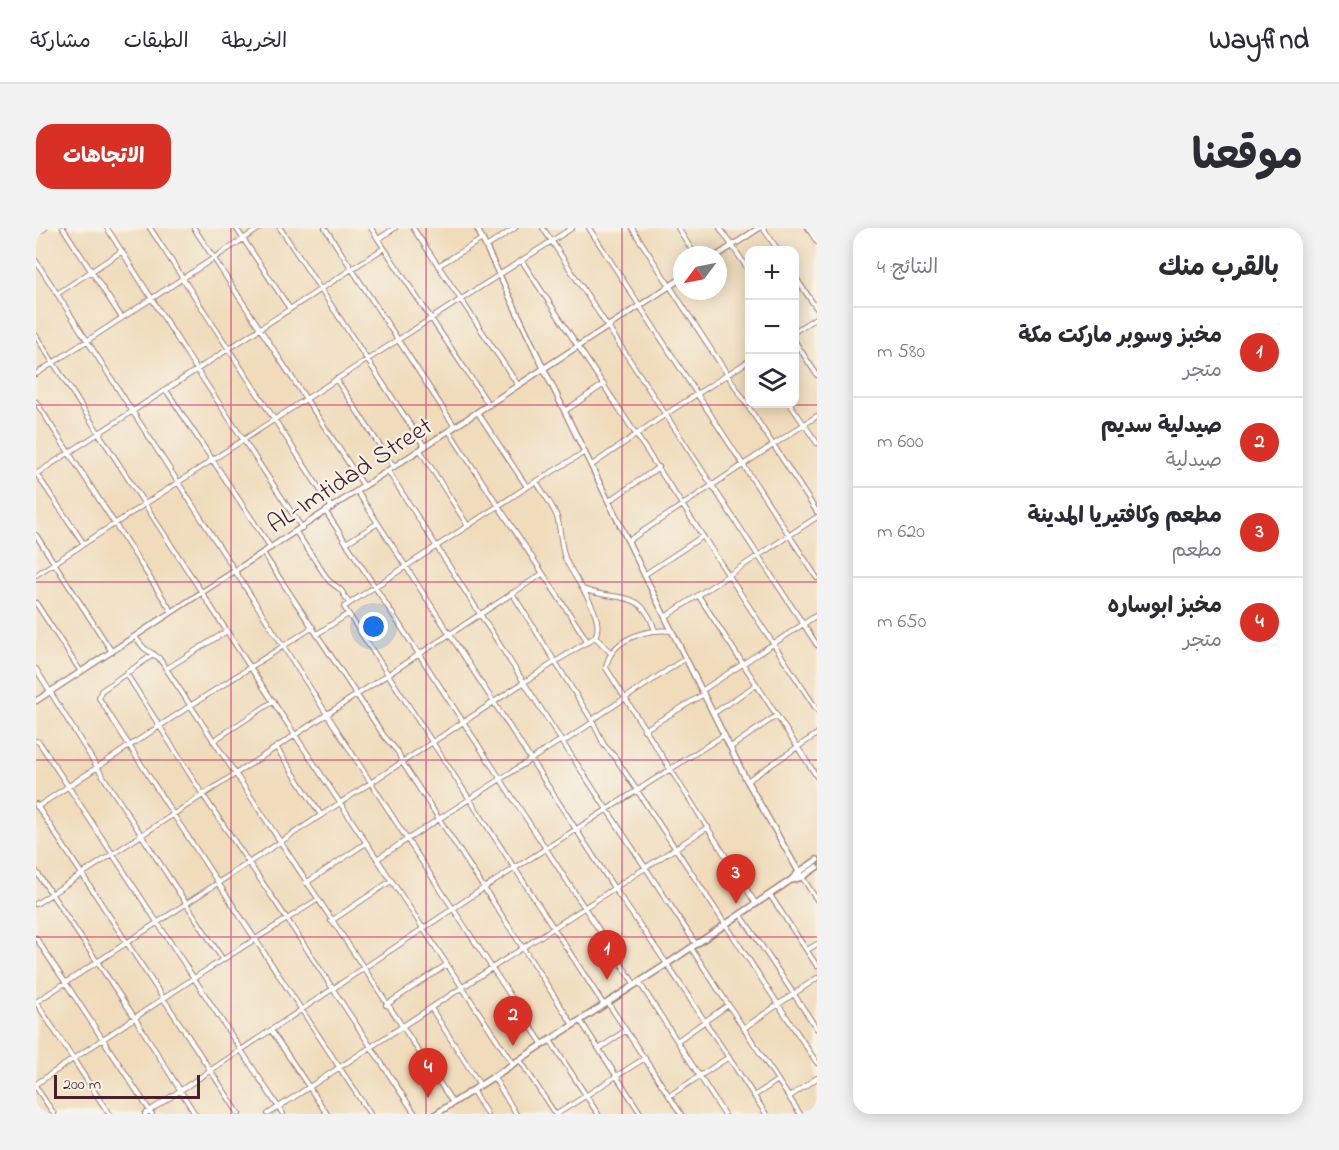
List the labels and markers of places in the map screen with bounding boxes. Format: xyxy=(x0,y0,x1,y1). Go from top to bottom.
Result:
pin: 3 xyxy=(716,854,756,904)
pin: 1 xyxy=(588,930,626,980)
pin: 2 xyxy=(494,996,532,1046)
pin: 4 xyxy=(408,1048,448,1098)

